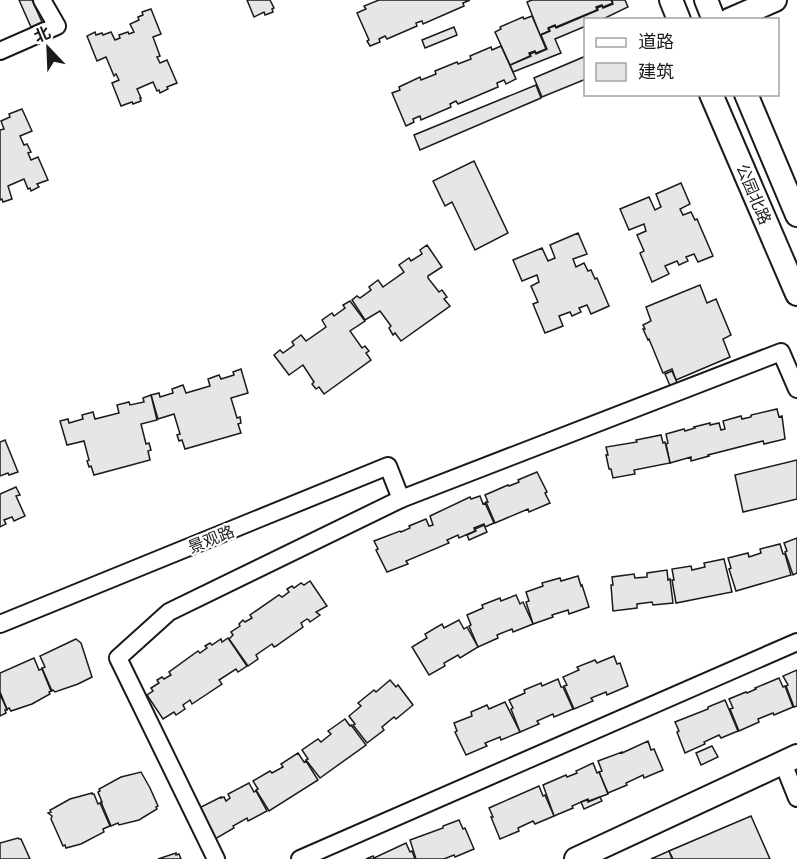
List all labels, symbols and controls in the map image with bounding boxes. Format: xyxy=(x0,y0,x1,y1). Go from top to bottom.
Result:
north arrow xyxy=(18,18,78,78)
legend xyxy=(584,18,779,96)
text: 北 xyxy=(31,22,53,47)
text: 道路 xyxy=(638,30,674,53)
text: 建筑 xyxy=(638,60,674,83)
street label: 公园北路 xyxy=(732,161,776,227)
street label: 景观路 xyxy=(185,521,237,557)

